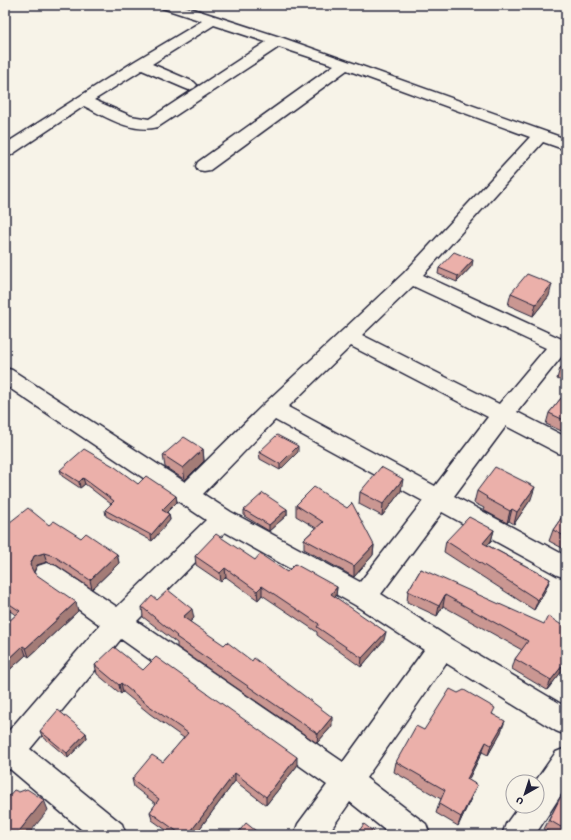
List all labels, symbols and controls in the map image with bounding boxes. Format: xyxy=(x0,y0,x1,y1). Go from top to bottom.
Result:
north arrow xyxy=(505,774,545,814)
text: U xyxy=(513,793,526,807)

